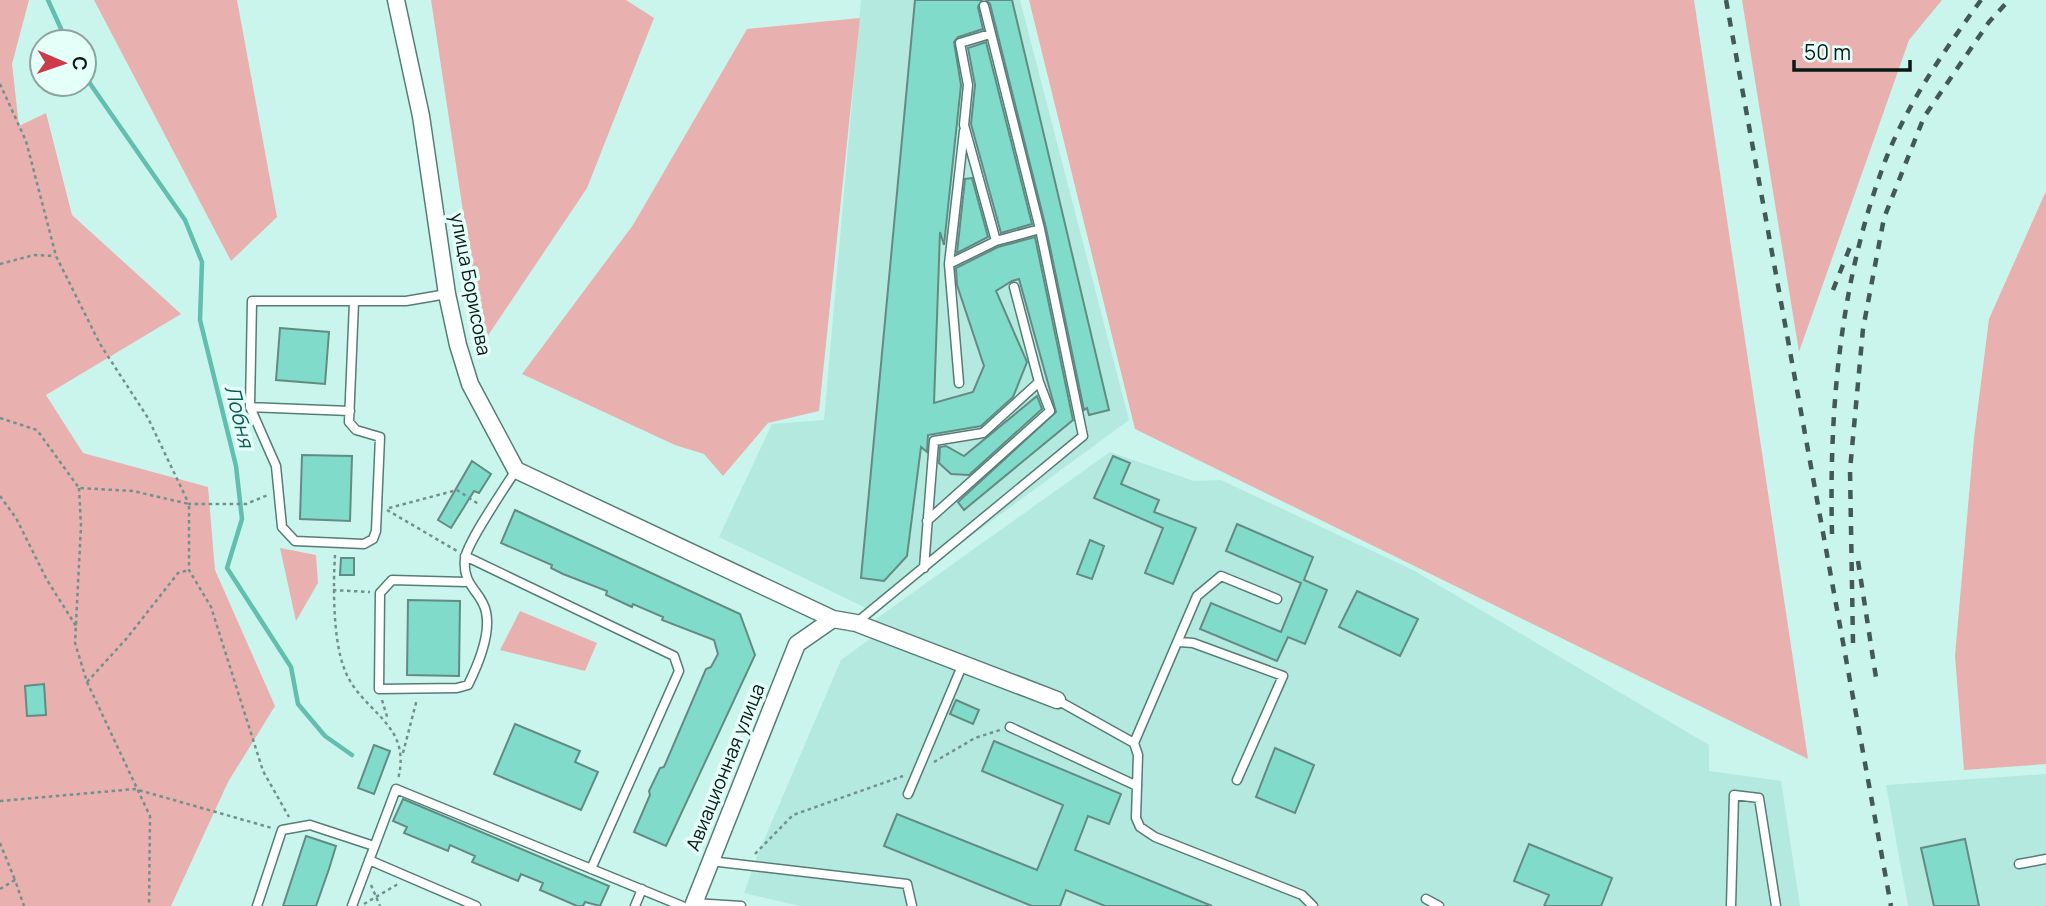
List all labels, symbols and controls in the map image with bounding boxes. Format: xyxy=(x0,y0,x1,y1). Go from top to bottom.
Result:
north arrow xyxy=(28,28,98,98)
scale bar xyxy=(1794,28,1910,72)
text: 50 m xyxy=(1804,38,1851,66)
text: С xyxy=(67,56,93,71)
street label: улица Борисова xyxy=(444,211,498,357)
water label: Лобня xyxy=(219,382,262,451)
street label: Авиационная улица xyxy=(680,679,770,855)

